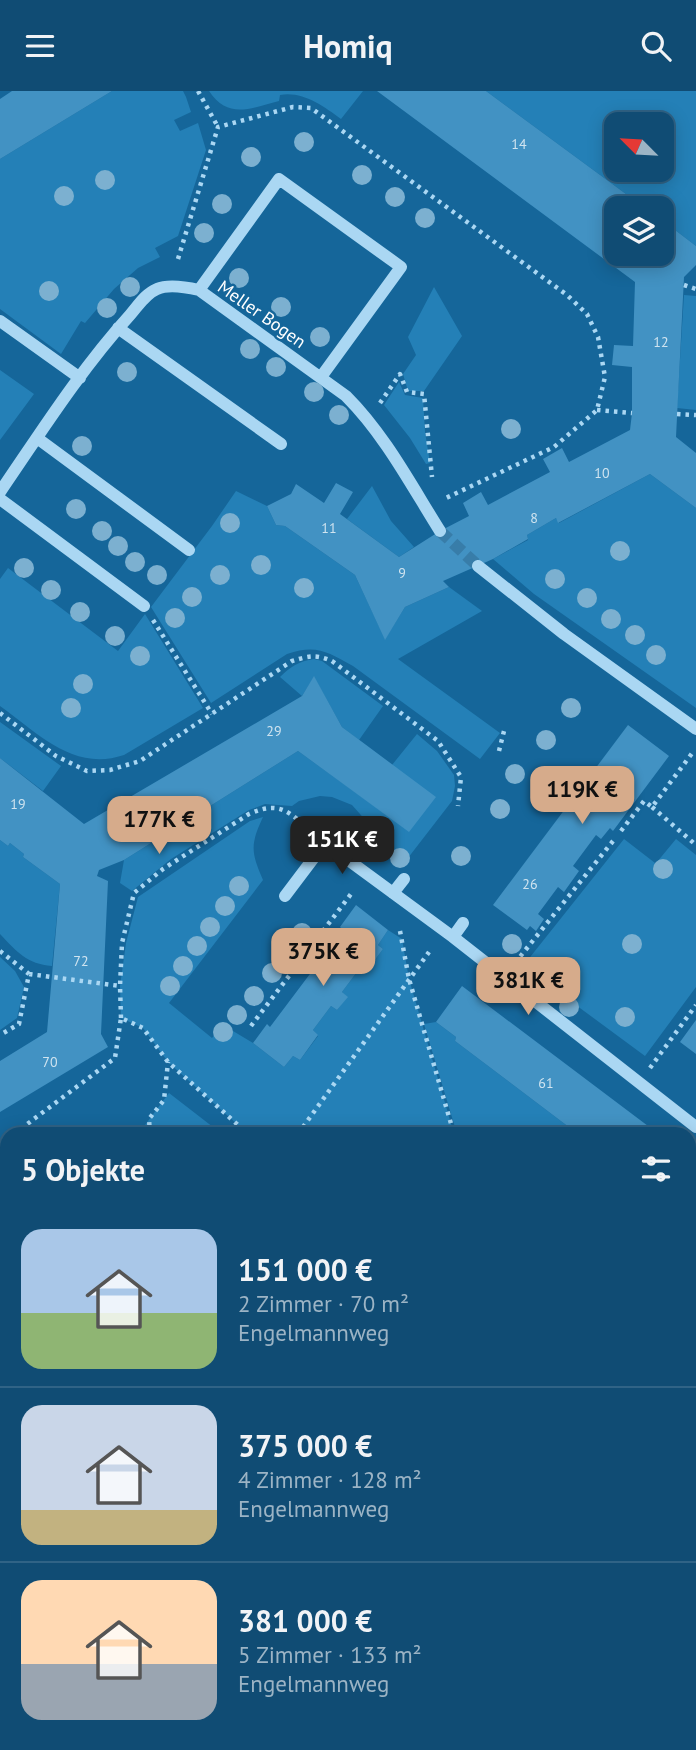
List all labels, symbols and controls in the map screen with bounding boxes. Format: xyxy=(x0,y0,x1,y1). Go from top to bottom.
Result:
text: Homiq xyxy=(303,25,393,67)
icon: menu xyxy=(21,27,59,65)
icon: search xyxy=(637,27,675,65)
north arrow xyxy=(604,112,674,182)
map controls xyxy=(604,112,674,266)
house number: 14 xyxy=(511,135,527,153)
button: layers xyxy=(604,196,674,266)
street label: Meller Bogen xyxy=(213,275,311,353)
house number: 12 xyxy=(653,333,669,351)
house number: 10 xyxy=(594,464,610,482)
house number: 8 xyxy=(530,509,538,527)
house number: 11 xyxy=(321,519,337,537)
house number: 9 xyxy=(398,564,406,582)
house number: 29 xyxy=(266,722,282,740)
pin: 119K € xyxy=(525,767,639,826)
text: 119K € xyxy=(546,774,618,803)
house number: 19 xyxy=(10,795,26,813)
pin: 177K € xyxy=(102,797,216,856)
text: 177K € xyxy=(123,804,195,833)
pin: 151K € xyxy=(285,817,399,876)
text: 151K € xyxy=(306,824,378,853)
house number: 26 xyxy=(522,875,538,893)
pin: 375K € xyxy=(266,929,380,988)
text: 375K € xyxy=(287,936,359,965)
house number: 72 xyxy=(73,952,89,970)
pin: 381K € xyxy=(471,957,585,1017)
text: 381K € xyxy=(492,965,564,994)
house number: 70 xyxy=(42,1053,58,1071)
house number: 61 xyxy=(538,1074,554,1092)
text: 5 Objekte xyxy=(21,1150,145,1189)
icon: filters xyxy=(637,1150,675,1188)
text: 151 000 € xyxy=(238,1250,372,1289)
icon: home xyxy=(77,1257,161,1341)
text: 2 Zimmer · 70 m² xyxy=(238,1289,409,1318)
text: Engelmannweg xyxy=(238,1318,389,1347)
text: 375 000 € xyxy=(238,1426,372,1465)
icon: home xyxy=(77,1433,161,1517)
text: 4 Zimmer · 128 m² xyxy=(238,1465,422,1494)
text: Engelmannweg xyxy=(238,1494,389,1523)
text: 381 000 € xyxy=(238,1601,372,1640)
icon: home xyxy=(77,1608,161,1692)
text: 5 Zimmer · 133 m² xyxy=(238,1640,422,1669)
text: Engelmannweg xyxy=(238,1669,389,1698)

